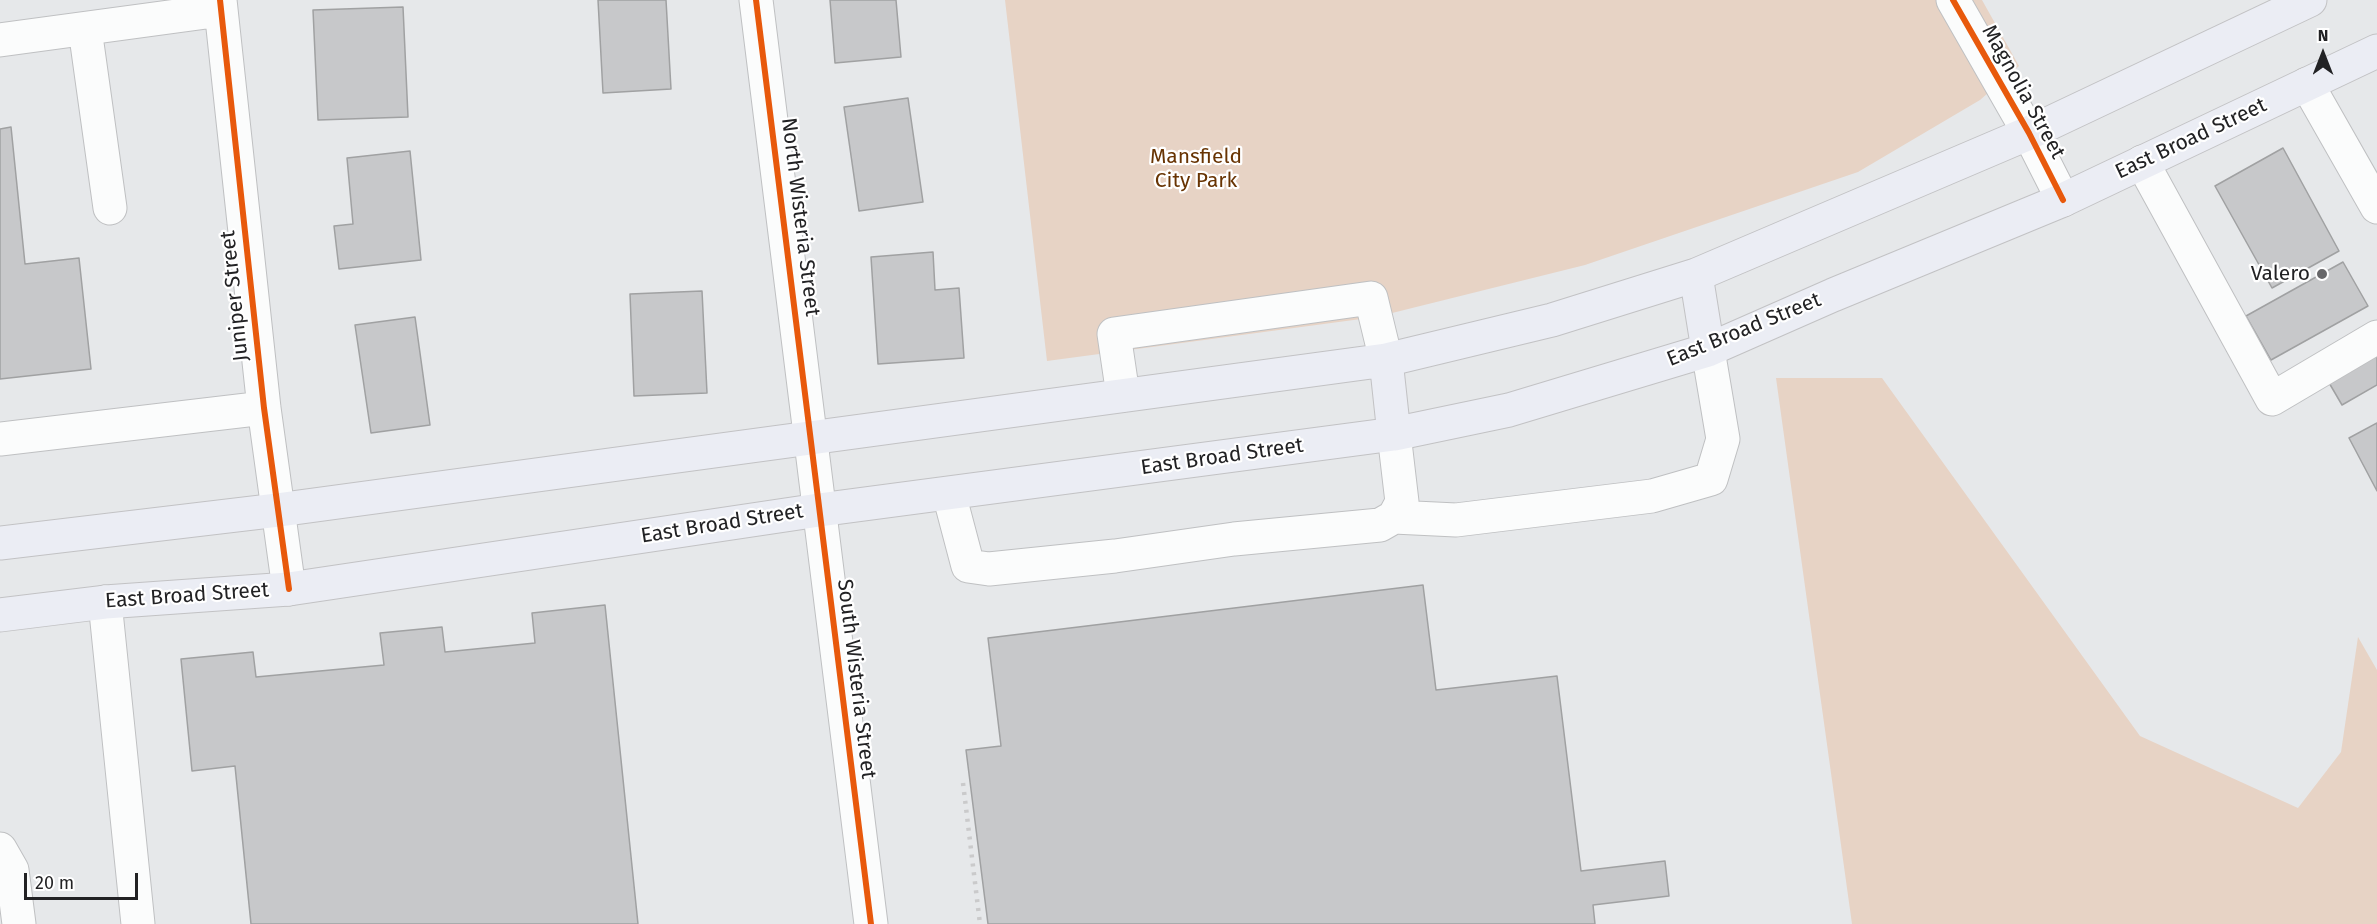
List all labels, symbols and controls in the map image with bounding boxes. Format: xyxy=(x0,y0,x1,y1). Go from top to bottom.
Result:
street label: Magnolia Street xyxy=(1976,21,2070,163)
north arrow xyxy=(2293,24,2353,84)
text: N xyxy=(2318,26,2328,45)
street label: East Broad Street xyxy=(2111,93,2271,185)
street label: North Wisteria Street xyxy=(775,116,825,318)
park label: Mansfield City Park xyxy=(1150,144,1242,194)
street label: Juniper Street xyxy=(216,229,254,363)
place label: Valero xyxy=(2251,261,2310,287)
marker: Valero xyxy=(2315,267,2329,281)
street label: East Broad Street xyxy=(1663,288,1825,372)
street label: East Broad Street xyxy=(1139,433,1305,481)
street label: East Broad Street xyxy=(639,499,805,549)
street label: East Broad Street xyxy=(104,578,270,614)
street label: South Wisteria Street xyxy=(831,578,881,780)
scale bar xyxy=(27,861,141,899)
text: 20 m xyxy=(35,872,74,894)

